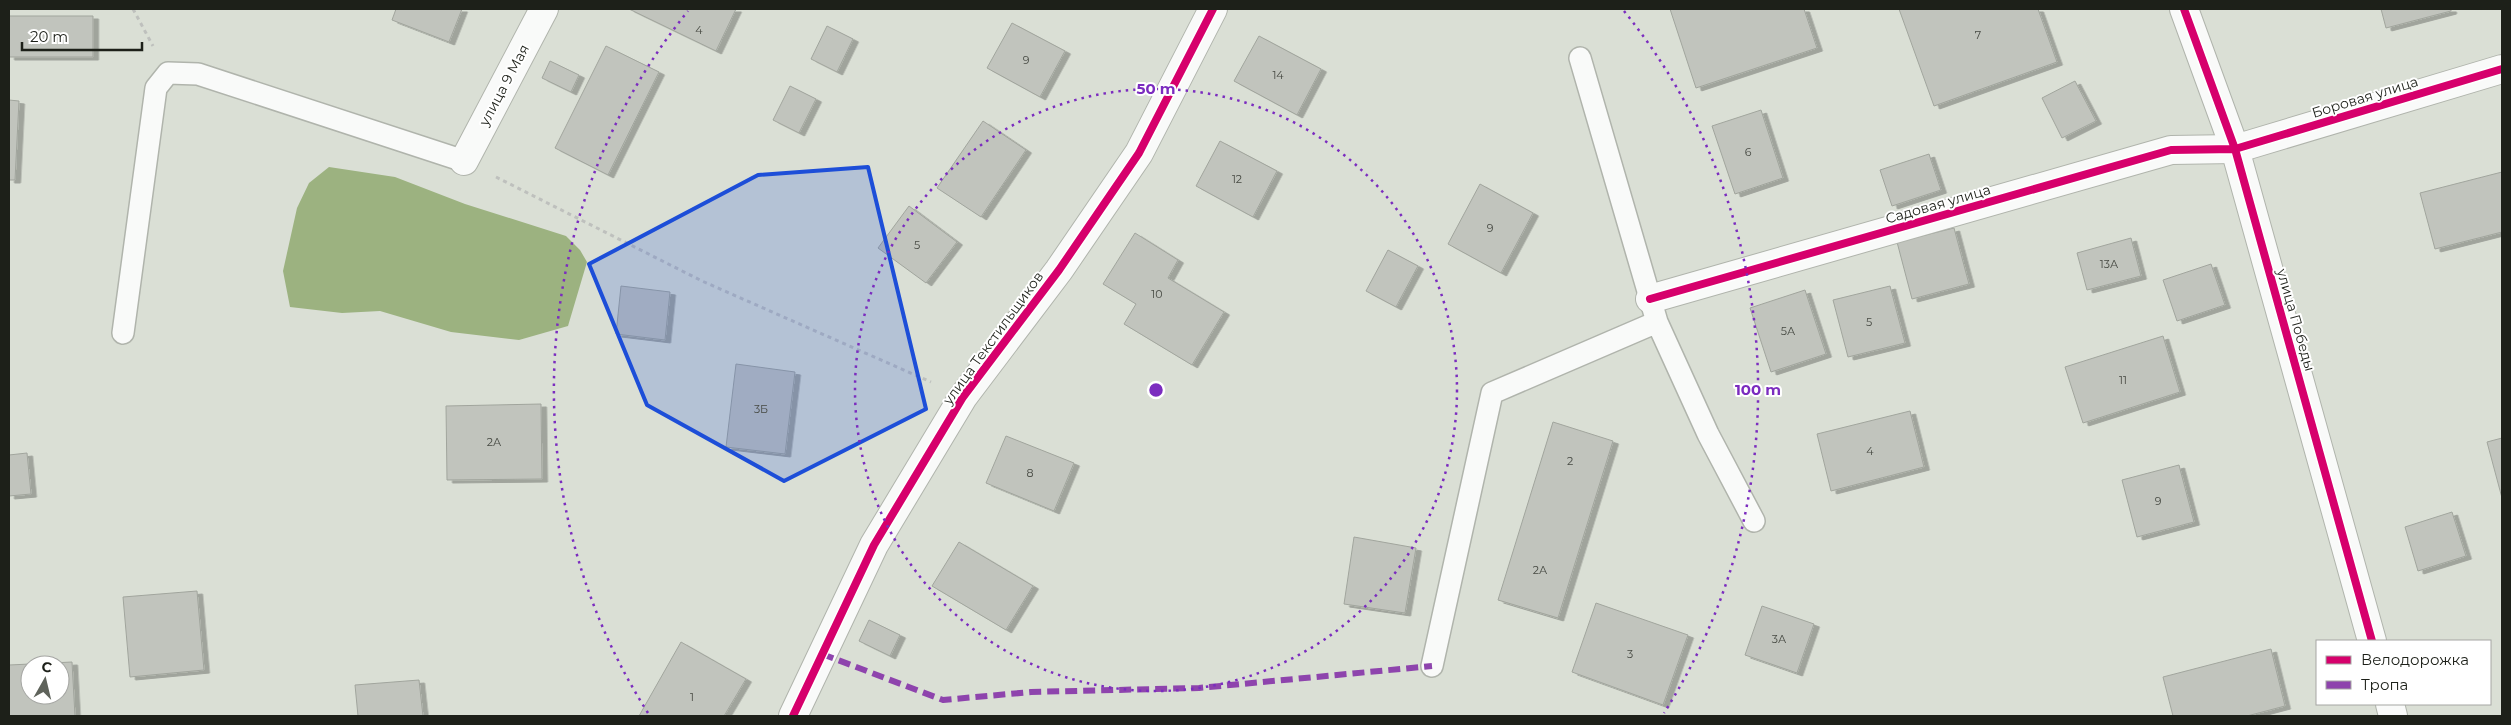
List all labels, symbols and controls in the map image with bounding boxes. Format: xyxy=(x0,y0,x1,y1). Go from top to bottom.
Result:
scale bar xyxy=(22,20,142,52)
house number: 4 xyxy=(695,23,703,37)
text: 20 m xyxy=(30,27,68,46)
house number: 7 xyxy=(1975,28,1981,42)
street label: улица 9 Мая xyxy=(475,41,533,130)
house number: 9 xyxy=(1023,53,1030,67)
house number: 14 xyxy=(1272,68,1284,82)
street label: Боровая улица xyxy=(2310,72,2420,122)
text: 50 m xyxy=(1136,79,1176,98)
house number: 6 xyxy=(1745,145,1752,159)
house number: 12 xyxy=(1232,172,1242,186)
street label: Садовая улица xyxy=(1883,180,1993,228)
house number: 9 xyxy=(1487,221,1494,235)
house number: 5 xyxy=(914,238,920,252)
house number: 13А xyxy=(2100,257,2119,271)
street label: улица Победы xyxy=(2273,266,2319,373)
street label: улица Текстильщиков xyxy=(938,268,1047,409)
house number: 10 xyxy=(1151,287,1163,301)
house number: 5 xyxy=(1866,315,1872,329)
house number: 5А xyxy=(1781,324,1796,338)
house number: 11 xyxy=(2119,373,2127,387)
text: 100 m xyxy=(1735,380,1781,399)
centre of rings xyxy=(1147,381,1165,399)
house number: 3Б xyxy=(754,402,768,416)
house number: 2А xyxy=(487,435,502,449)
house number: 4 xyxy=(1866,444,1874,458)
house number: 2 xyxy=(1567,454,1573,468)
house number: 8 xyxy=(1026,466,1034,480)
house number: 9 xyxy=(2155,494,2162,508)
house number: 2А xyxy=(1533,563,1548,577)
house number: 3А xyxy=(1772,632,1787,646)
legend xyxy=(2316,640,2491,705)
house number: 3 xyxy=(1627,647,1633,661)
text: Велодорожка xyxy=(2361,650,2469,669)
north arrow xyxy=(20,655,70,705)
text: С xyxy=(41,658,53,677)
text: Тропа xyxy=(2361,675,2408,694)
house number: 1 xyxy=(690,690,694,704)

